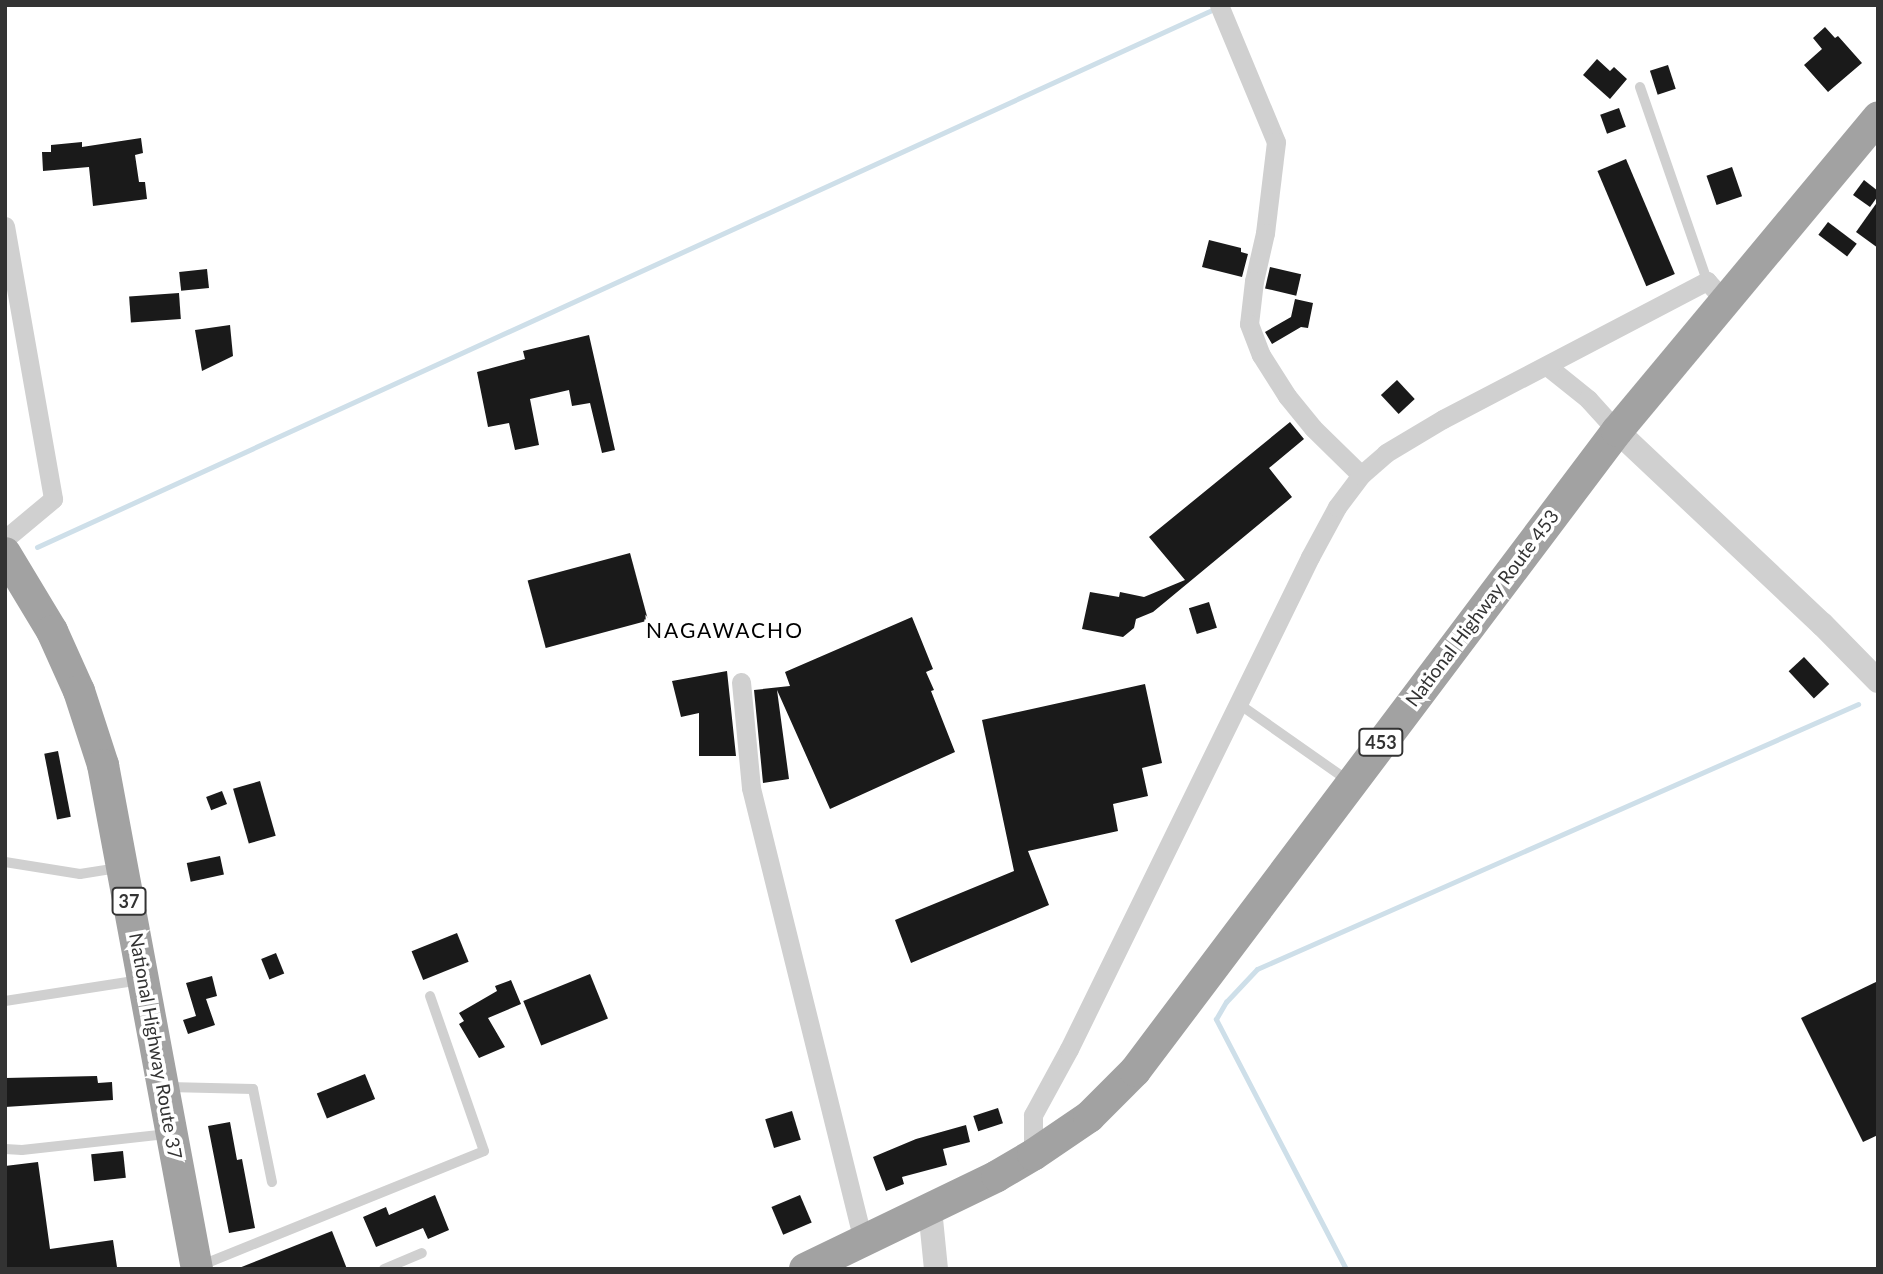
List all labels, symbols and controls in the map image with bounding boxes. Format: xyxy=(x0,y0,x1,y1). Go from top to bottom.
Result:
street label: National Highway Route 453 xyxy=(1400,505,1564,711)
district label: NAGAWACHO xyxy=(647,617,803,643)
road number: 453 xyxy=(1358,728,1404,756)
road number: 37 xyxy=(111,887,146,916)
street label: National Highway Route 37 xyxy=(125,931,187,1161)

